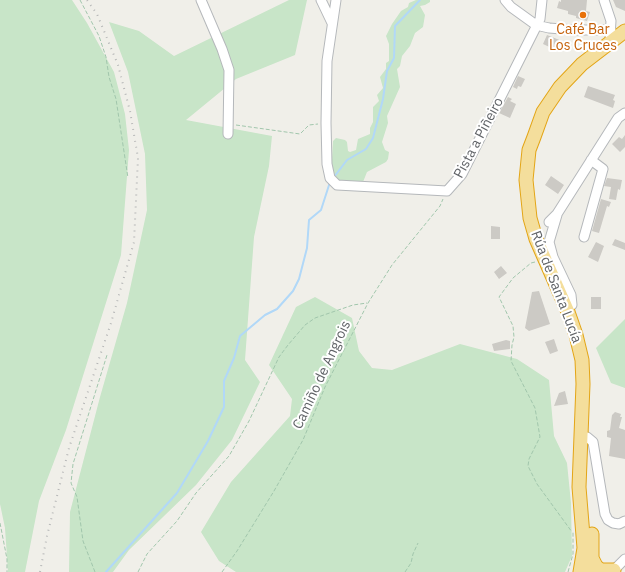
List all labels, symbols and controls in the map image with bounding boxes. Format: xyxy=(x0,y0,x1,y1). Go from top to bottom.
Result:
marker: Café Bar Los Cruces xyxy=(578,10,588,20)
place label: Café Bar Los Cruces xyxy=(549,22,617,54)
street label: Pista a Piñeiro xyxy=(451,95,507,181)
street label: Rúa de Santa Lucía xyxy=(527,228,585,346)
street label: Camiño de Angrois xyxy=(290,318,354,432)

